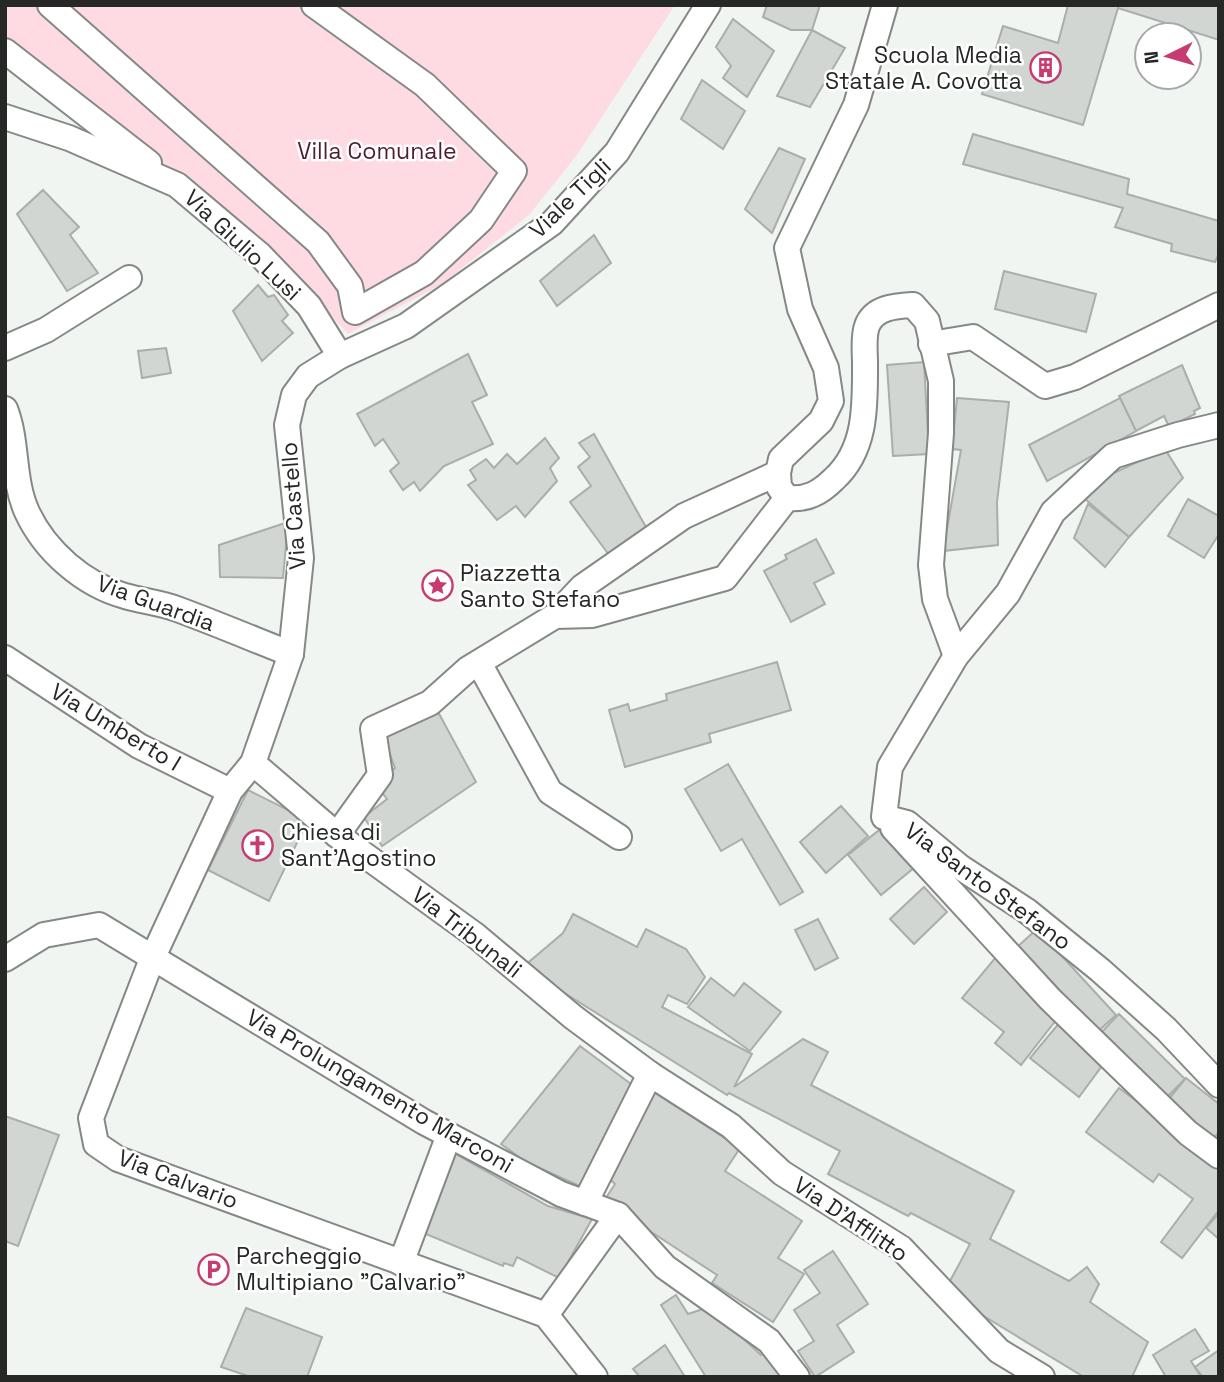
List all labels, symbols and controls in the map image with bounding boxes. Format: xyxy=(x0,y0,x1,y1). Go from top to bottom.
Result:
north arrow xyxy=(1133,21,1203,91)
place label: Scuola Media Statale A. Covotta xyxy=(825,40,1022,96)
text: N xyxy=(1139,50,1165,65)
building icon: Scuola Media Statale A. Covotta xyxy=(1028,51,1062,85)
park label: Villa Comunale xyxy=(297,136,457,166)
street label: Viale Tigli xyxy=(523,152,617,244)
street label: Via Giulio Lusi xyxy=(178,183,308,307)
street label: Via Castello xyxy=(274,441,312,571)
place label: Piazzetta Santo Stefano xyxy=(460,558,620,614)
street label: Via Guardia xyxy=(93,568,219,638)
place icon: Piazzetta Santo Stefano xyxy=(420,569,454,603)
street label: Via Umberto I xyxy=(45,676,187,778)
street label: Via Santo Stefano xyxy=(899,815,1077,957)
place label: Chiesa di Sant'Agostino xyxy=(281,817,436,873)
church icon: Chiesa di Sant'Agostino xyxy=(241,828,275,862)
street label: Via Tribunali xyxy=(406,880,528,984)
street label: Via Prolungamento Marconi xyxy=(241,1002,519,1180)
street label: Via Calvario xyxy=(114,1142,242,1216)
street label: Via D'Afflitto xyxy=(788,1170,914,1268)
place label: Parcheggio Multipiano "Calvario" xyxy=(236,1241,466,1297)
parking icon: Parcheggio Multipiano "Calvario" xyxy=(196,1252,230,1286)

